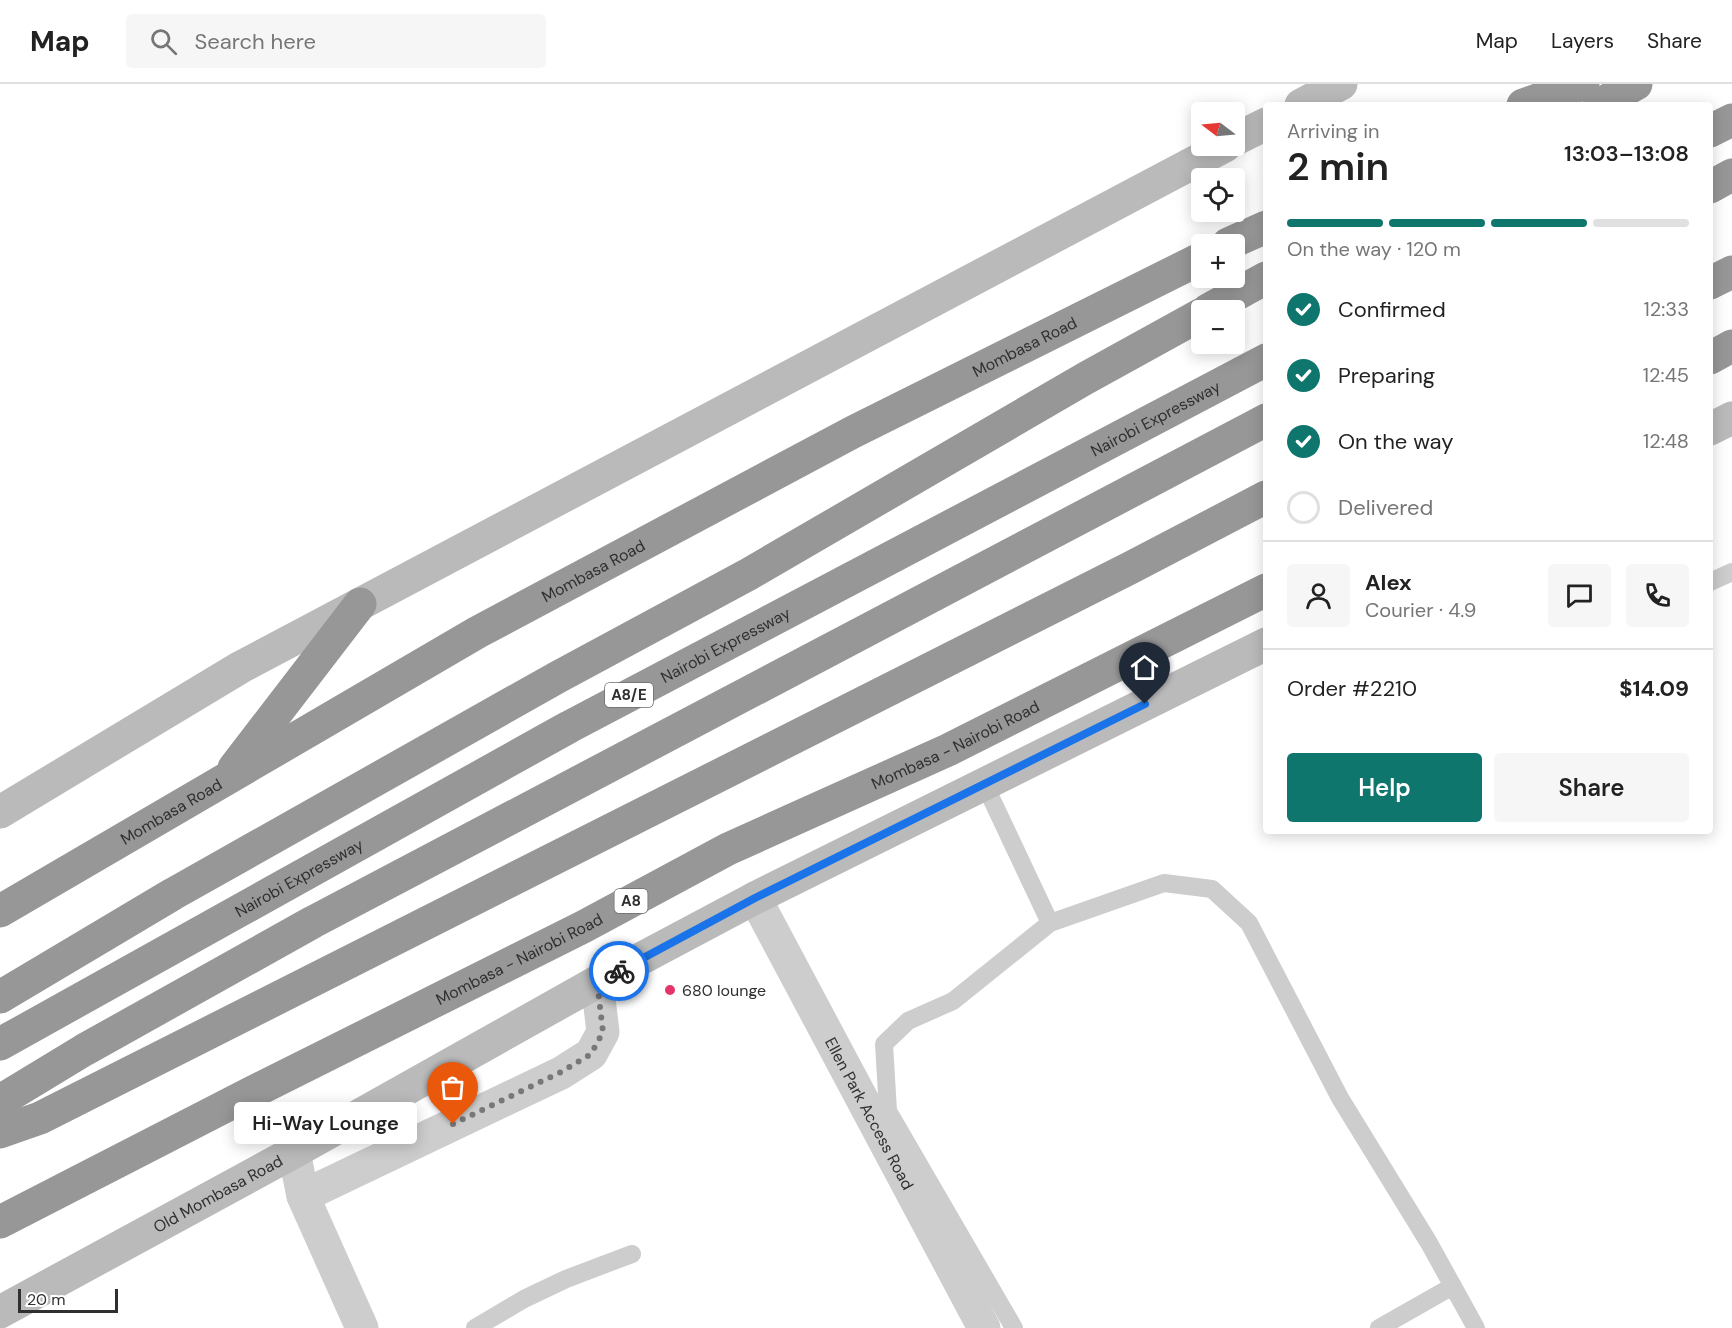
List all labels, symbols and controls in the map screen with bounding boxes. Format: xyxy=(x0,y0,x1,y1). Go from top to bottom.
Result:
search box xyxy=(126,14,546,68)
text: Map xyxy=(30,23,90,60)
icon: search xyxy=(147,25,180,58)
text: Search here xyxy=(195,27,316,56)
text: Map xyxy=(1476,27,1518,55)
text: Layers xyxy=(1551,27,1614,55)
text: Share xyxy=(1647,27,1702,55)
north arrow xyxy=(1191,102,1245,156)
map controls xyxy=(1191,102,1245,354)
text: Arriving in xyxy=(1287,118,1379,144)
text: 13:03–13:08 xyxy=(1564,139,1689,168)
text: 2 min xyxy=(1287,141,1389,192)
button: locate xyxy=(1191,168,1245,222)
button: + xyxy=(1191,234,1245,288)
text: On the way · 120 m xyxy=(1287,236,1461,262)
icon: check xyxy=(1287,293,1320,326)
text: Confirmed xyxy=(1338,295,1446,324)
text: 12:33 xyxy=(1644,296,1689,322)
button: − xyxy=(1191,300,1245,354)
street label: Mombasa Road xyxy=(969,312,1080,381)
icon: check xyxy=(1287,359,1320,392)
text: Preparing xyxy=(1338,361,1435,390)
text: 12:45 xyxy=(1643,362,1689,388)
street label: Nairobi Expressway xyxy=(1087,375,1224,461)
icon: check xyxy=(1287,425,1320,458)
text: On the way xyxy=(1338,427,1453,456)
text: 12:48 xyxy=(1643,428,1689,454)
text: Delivered xyxy=(1338,493,1433,522)
street label: Mombasa Road xyxy=(538,534,649,607)
button: person xyxy=(1287,564,1350,627)
button: chat xyxy=(1548,564,1611,627)
button: phone xyxy=(1626,564,1689,627)
text: Alex xyxy=(1365,568,1412,597)
text: Courier · 4.9 xyxy=(1365,597,1476,623)
street label: Nairobi Expressway xyxy=(657,602,794,687)
pin xyxy=(1119,642,1170,704)
icon: home xyxy=(1128,651,1161,684)
text: Order #2210 xyxy=(1287,674,1417,703)
text: $14.09 xyxy=(1619,674,1689,703)
road number: A8/E xyxy=(605,683,653,707)
street label: Mombasa - Nairobi Road xyxy=(868,695,1043,794)
button: Help xyxy=(1287,753,1482,822)
button: Share xyxy=(1494,753,1689,822)
street label: Mombasa Road xyxy=(116,773,226,849)
street label: Nairobi Expressway xyxy=(231,833,367,922)
road number: A8 xyxy=(614,889,648,913)
street label: Mombasa - Nairobi Road xyxy=(432,908,606,1009)
courier xyxy=(589,941,649,1001)
icon: bike xyxy=(603,955,636,988)
place label: 680 lounge xyxy=(682,980,766,1001)
marker: 680 lounge xyxy=(663,983,677,997)
street label: Ellen Park Access Road xyxy=(820,1033,919,1193)
pin xyxy=(427,1062,478,1124)
icon: bag xyxy=(436,1071,469,1104)
callout: Hi-Way Lounge xyxy=(234,1103,417,1145)
text: Hi-Way Lounge xyxy=(252,1110,399,1136)
street label: Old Mombasa Road xyxy=(149,1150,286,1237)
scale bar xyxy=(18,1286,118,1314)
text: 20 m xyxy=(27,1289,66,1310)

